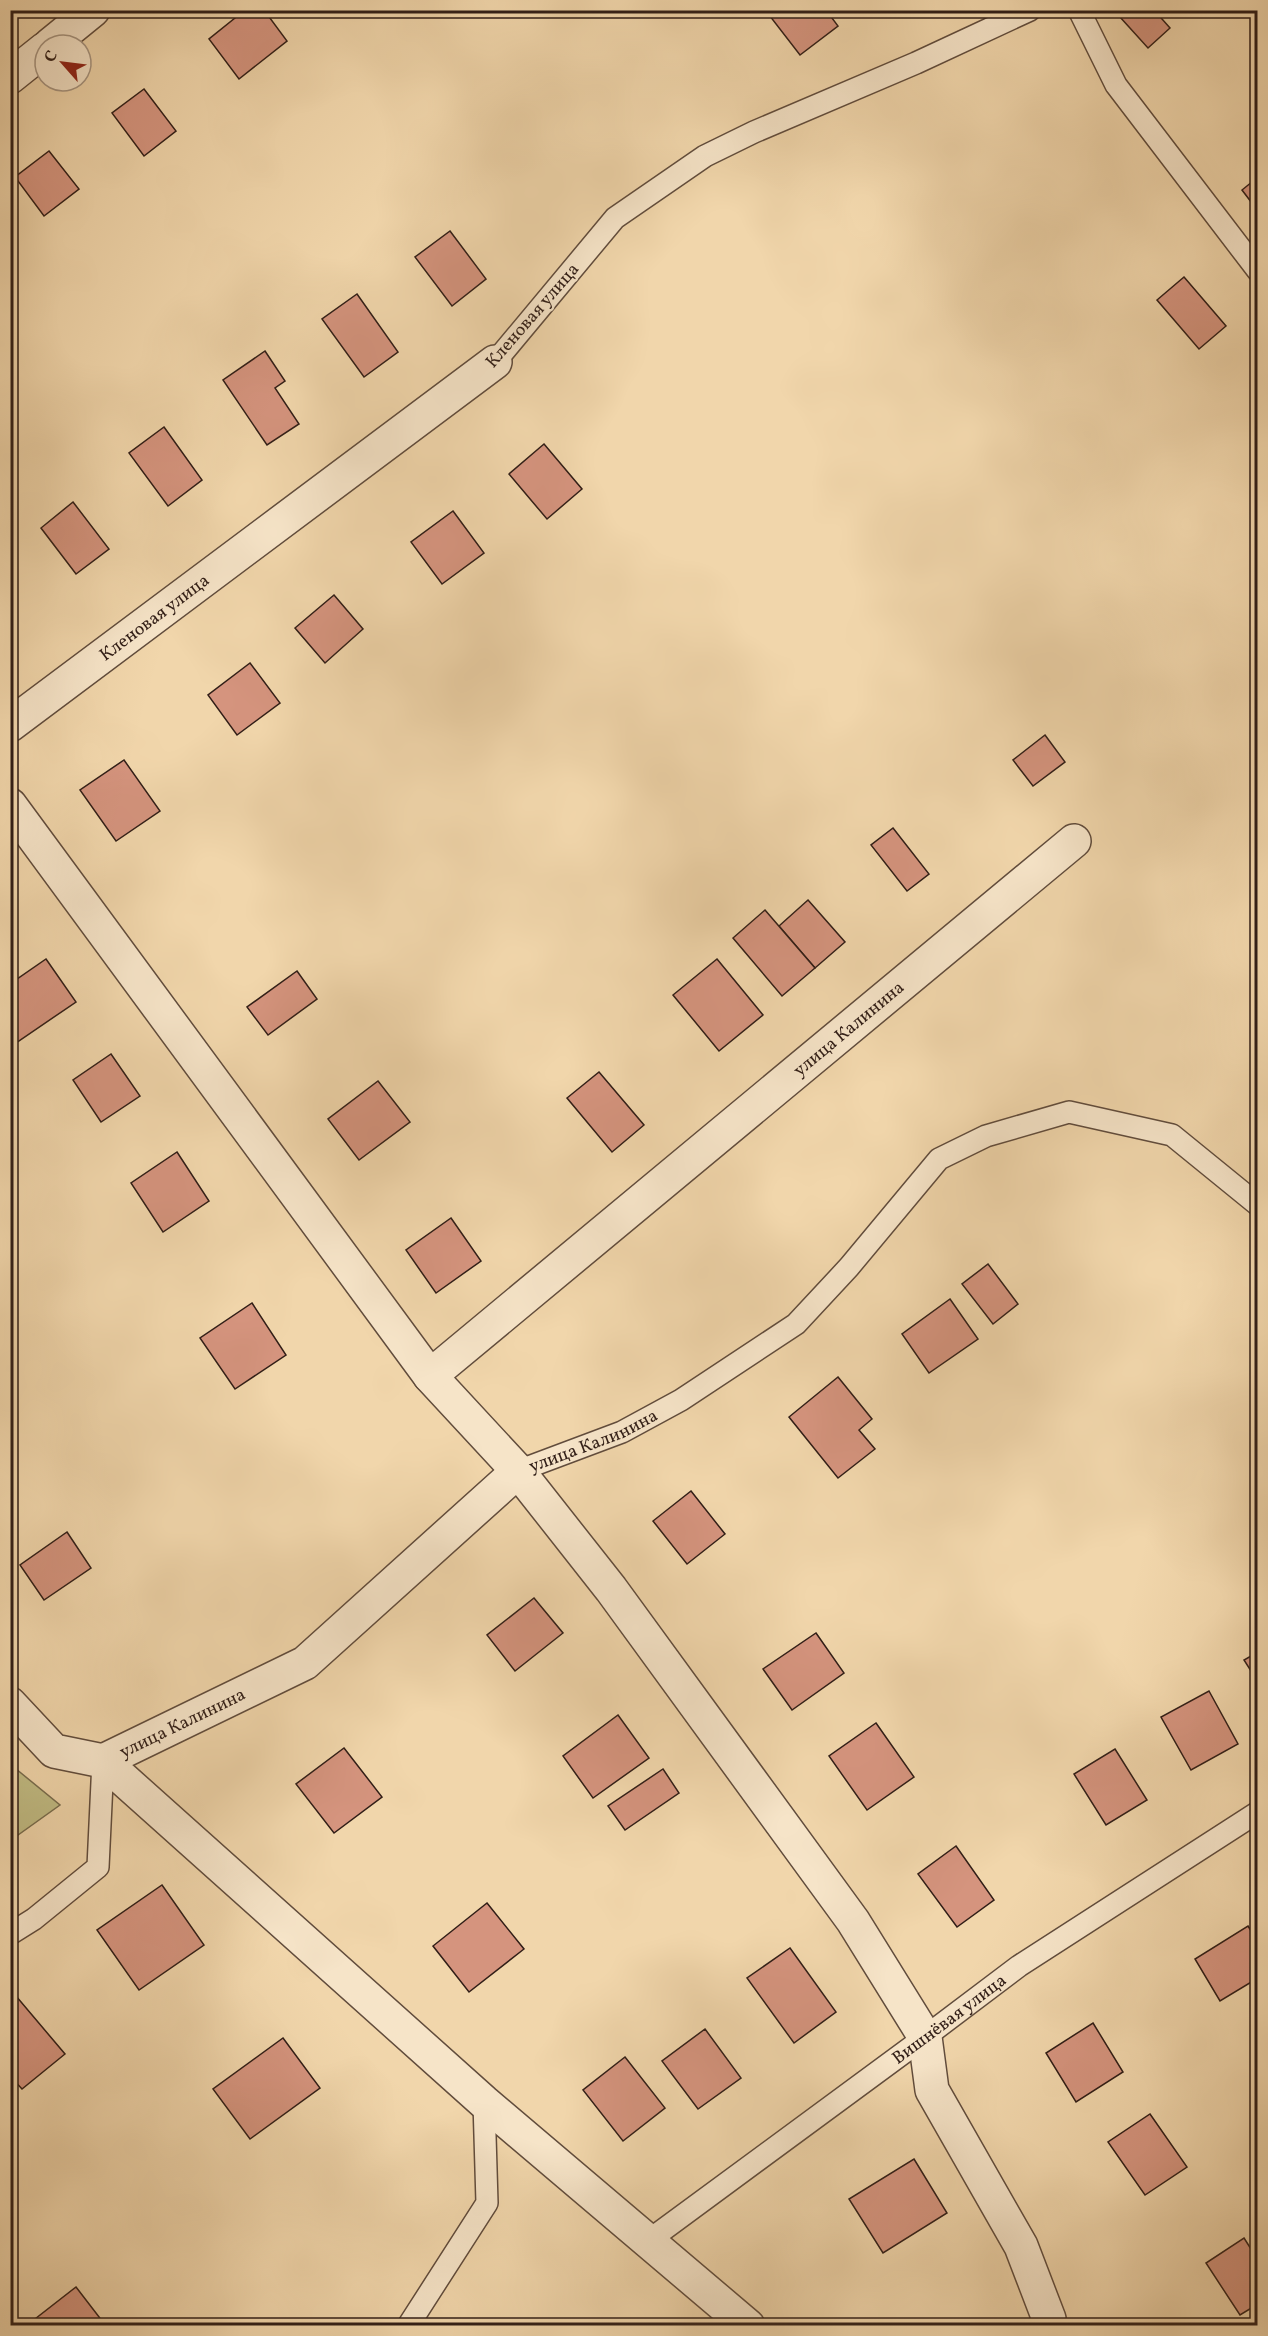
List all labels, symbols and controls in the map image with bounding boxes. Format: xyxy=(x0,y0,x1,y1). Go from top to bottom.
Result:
north arrow xyxy=(33,33,93,93)
text: С xyxy=(39,47,64,67)
street label: Кленовая улица xyxy=(480,258,586,374)
street label: Кленовая улица xyxy=(95,569,215,668)
street label: улица Калинина xyxy=(788,976,910,1083)
street label: улица Калинина xyxy=(526,1404,663,1480)
street label: улица Калинина xyxy=(115,1683,250,1765)
street label: Вишнёвая улица xyxy=(887,1969,1012,2071)

